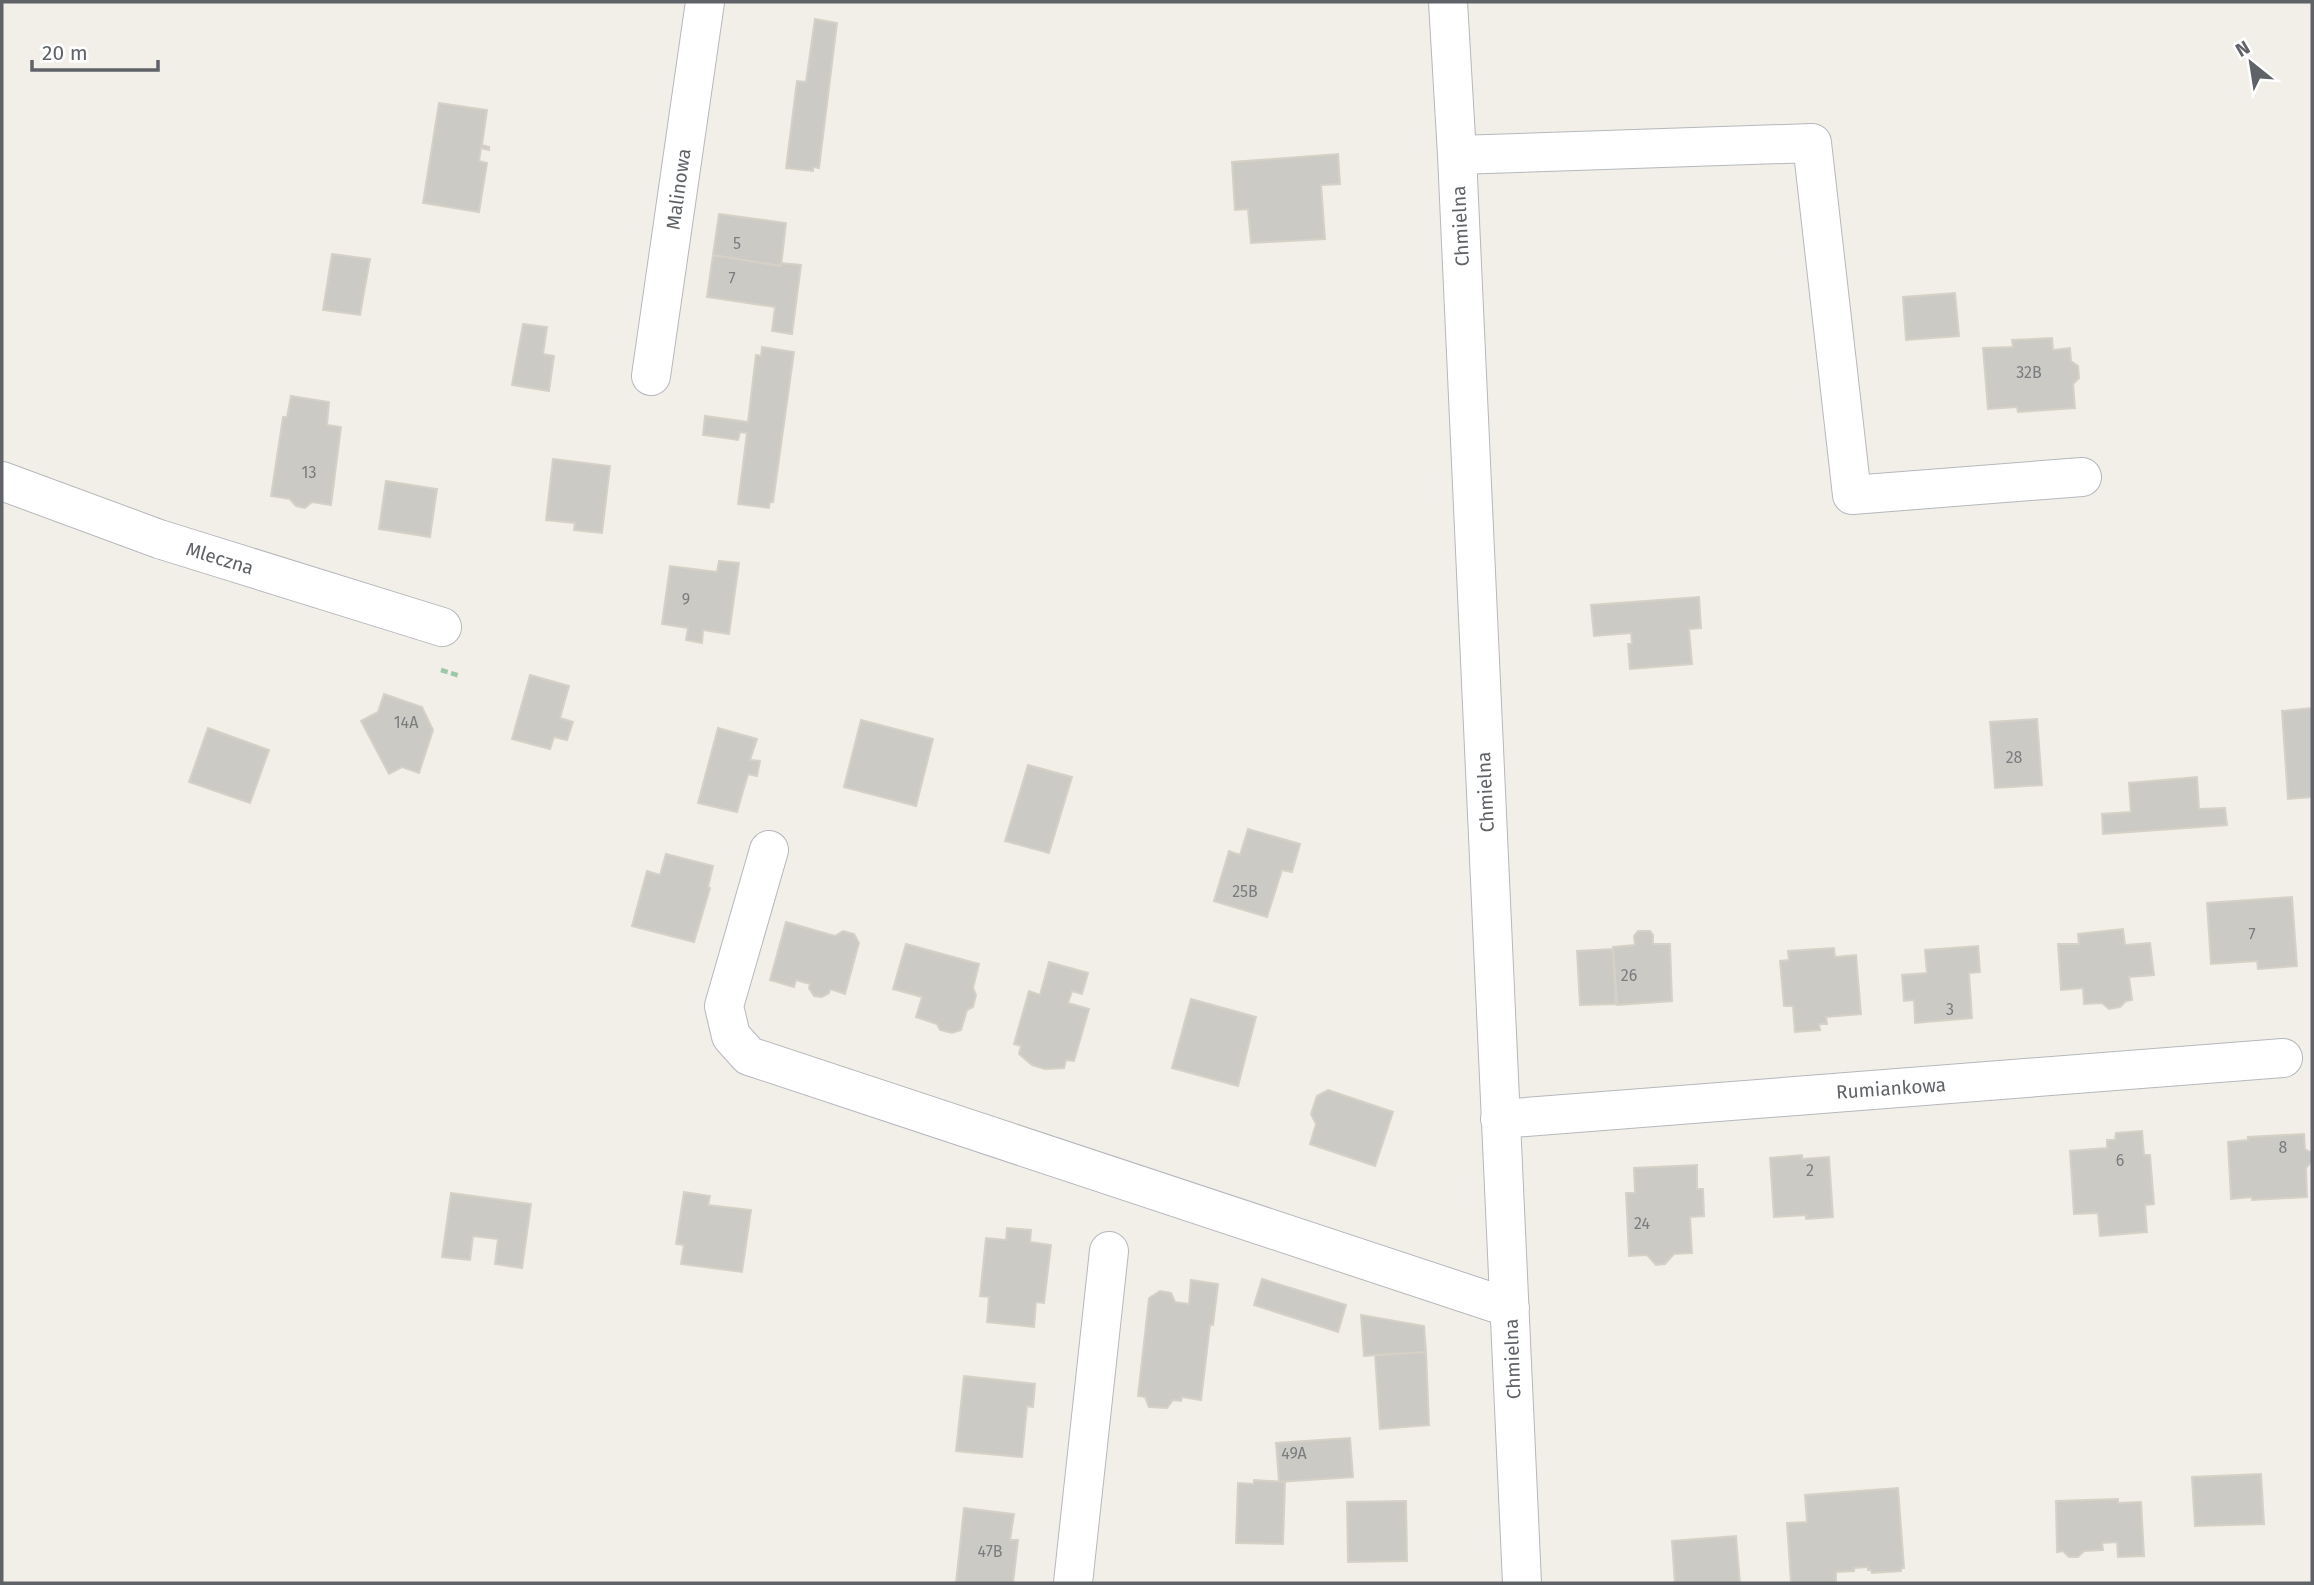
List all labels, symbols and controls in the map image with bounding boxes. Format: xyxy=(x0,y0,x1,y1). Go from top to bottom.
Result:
scale bar xyxy=(32,28,158,72)
north arrow xyxy=(2216,28,2286,98)
text: N xyxy=(2232,36,2254,62)
text: 20 m xyxy=(42,40,88,66)
street label: Malinowa xyxy=(661,147,696,231)
street label: Chmielna xyxy=(1447,185,1474,267)
house number: 5 xyxy=(733,234,741,253)
house number: 7 xyxy=(728,269,736,288)
house number: 32B xyxy=(2016,363,2042,382)
house number: 13 xyxy=(302,463,316,482)
street label: Mleczna xyxy=(183,537,256,580)
house number: 9 xyxy=(682,590,690,609)
house number: 14A xyxy=(394,713,419,732)
house number: 28 xyxy=(2006,748,2023,767)
street label: Chmielna xyxy=(1472,751,1499,833)
house number: 25B xyxy=(1232,882,1258,901)
house number: 7 xyxy=(2248,925,2256,944)
house number: 26 xyxy=(1621,966,1637,985)
house number: 3 xyxy=(1946,1000,1954,1019)
street label: Rumiankowa xyxy=(1835,1073,1947,1104)
house number: 8 xyxy=(2279,1138,2288,1157)
house number: 6 xyxy=(2116,1151,2124,1170)
house number: 2 xyxy=(1806,1161,1814,1180)
house number: 24 xyxy=(1634,1214,1650,1233)
street label: Chmielna xyxy=(1500,1318,1525,1400)
house number: 49A xyxy=(1281,1444,1308,1463)
house number: 47B xyxy=(978,1542,1003,1561)

